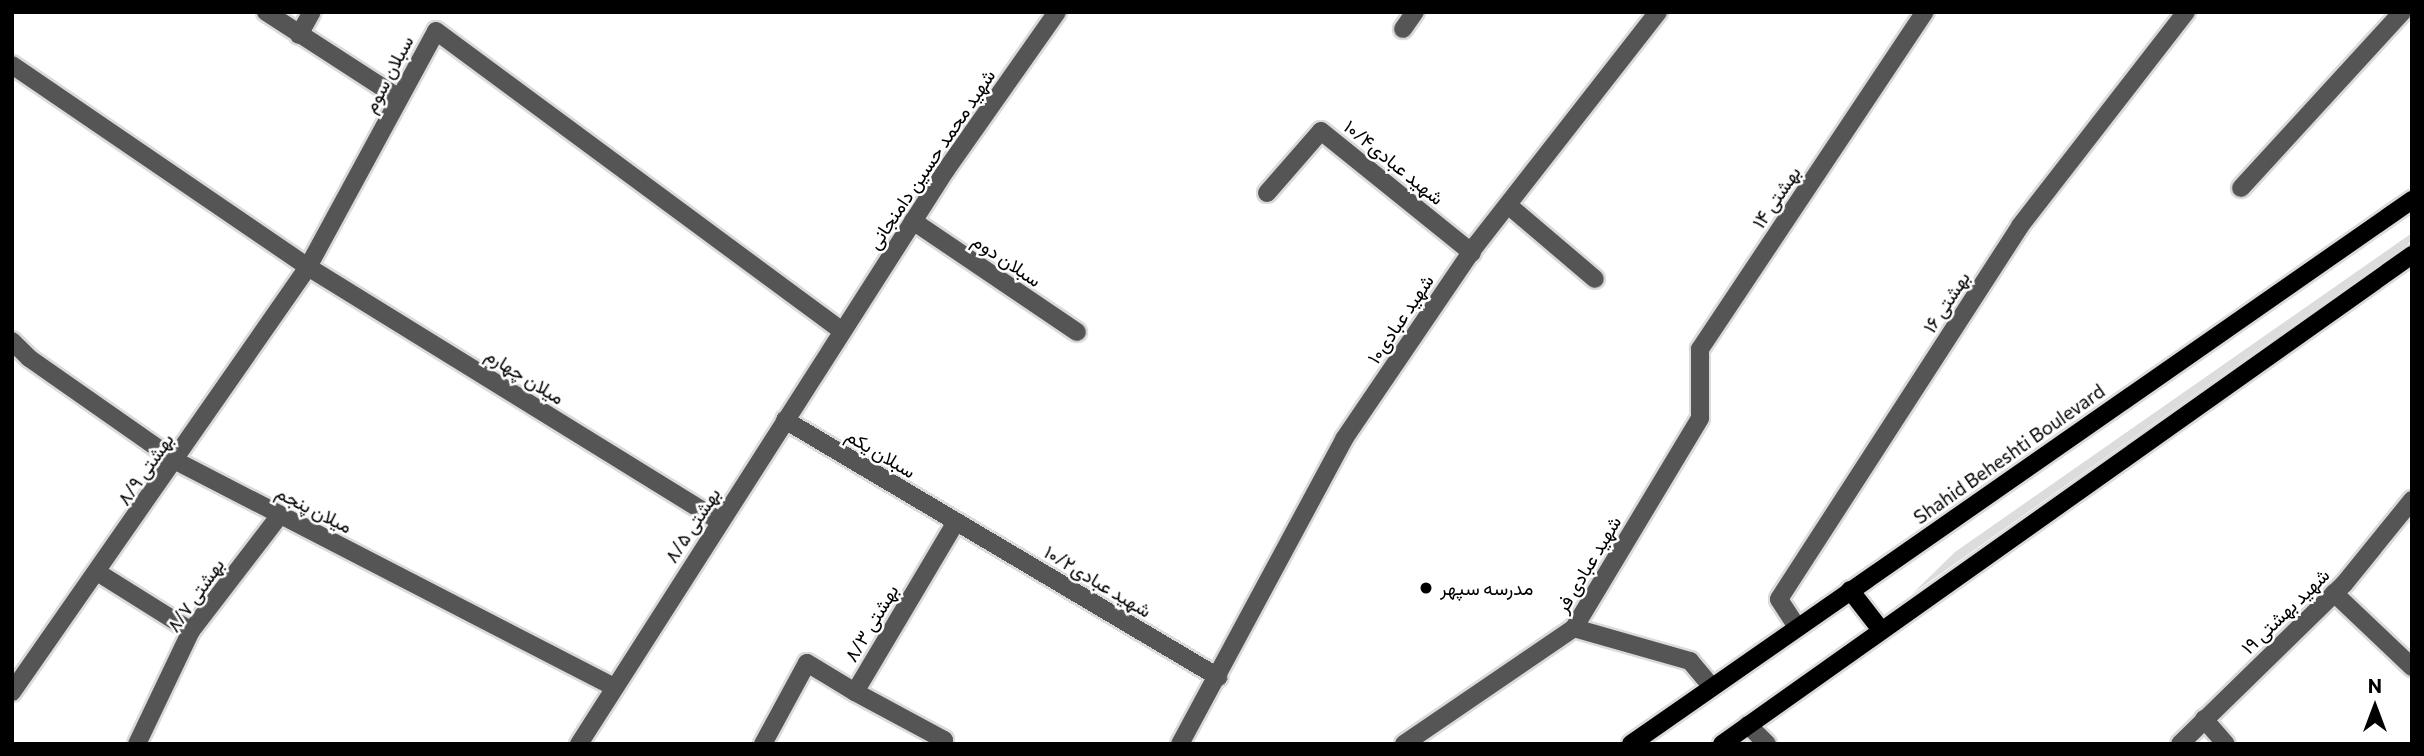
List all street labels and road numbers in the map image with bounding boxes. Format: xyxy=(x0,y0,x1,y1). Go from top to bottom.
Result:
street label: سبلان سوم xyxy=(358,31,418,117)
street label: شهید محمد حسین دامنجانی xyxy=(862,65,1000,253)
street label: شهید عبادی۱۰/۴ xyxy=(1339,115,1449,209)
street label: بهشتی ۱۴ xyxy=(1747,162,1805,232)
street label: سبلان دوم xyxy=(968,229,1046,291)
street label: بهشتی ۱۶ xyxy=(1918,267,1974,337)
street label: شهید عبادی۱۰ xyxy=(1362,270,1438,368)
street label: میلان چهارم xyxy=(481,343,569,409)
street label: Shahid Beheshti Boulevard xyxy=(1909,379,2109,529)
street label: سبلان یکم xyxy=(842,423,920,483)
street label: بهشتی ۸/۹ xyxy=(112,429,178,509)
street label: میلان پنجم xyxy=(272,480,356,538)
street label: بهشتی ۸/۵ xyxy=(659,483,725,567)
street label: شهید عبادی فر xyxy=(1550,512,1626,616)
street label: شهید عبادی۱۰/۲ xyxy=(1040,540,1156,622)
street label: بهشتی ۸/۷ xyxy=(161,554,229,636)
street label: شهید بهشتی ۱۹ xyxy=(2236,563,2334,659)
street label: بهشتی ۸/۳ xyxy=(839,580,903,666)

